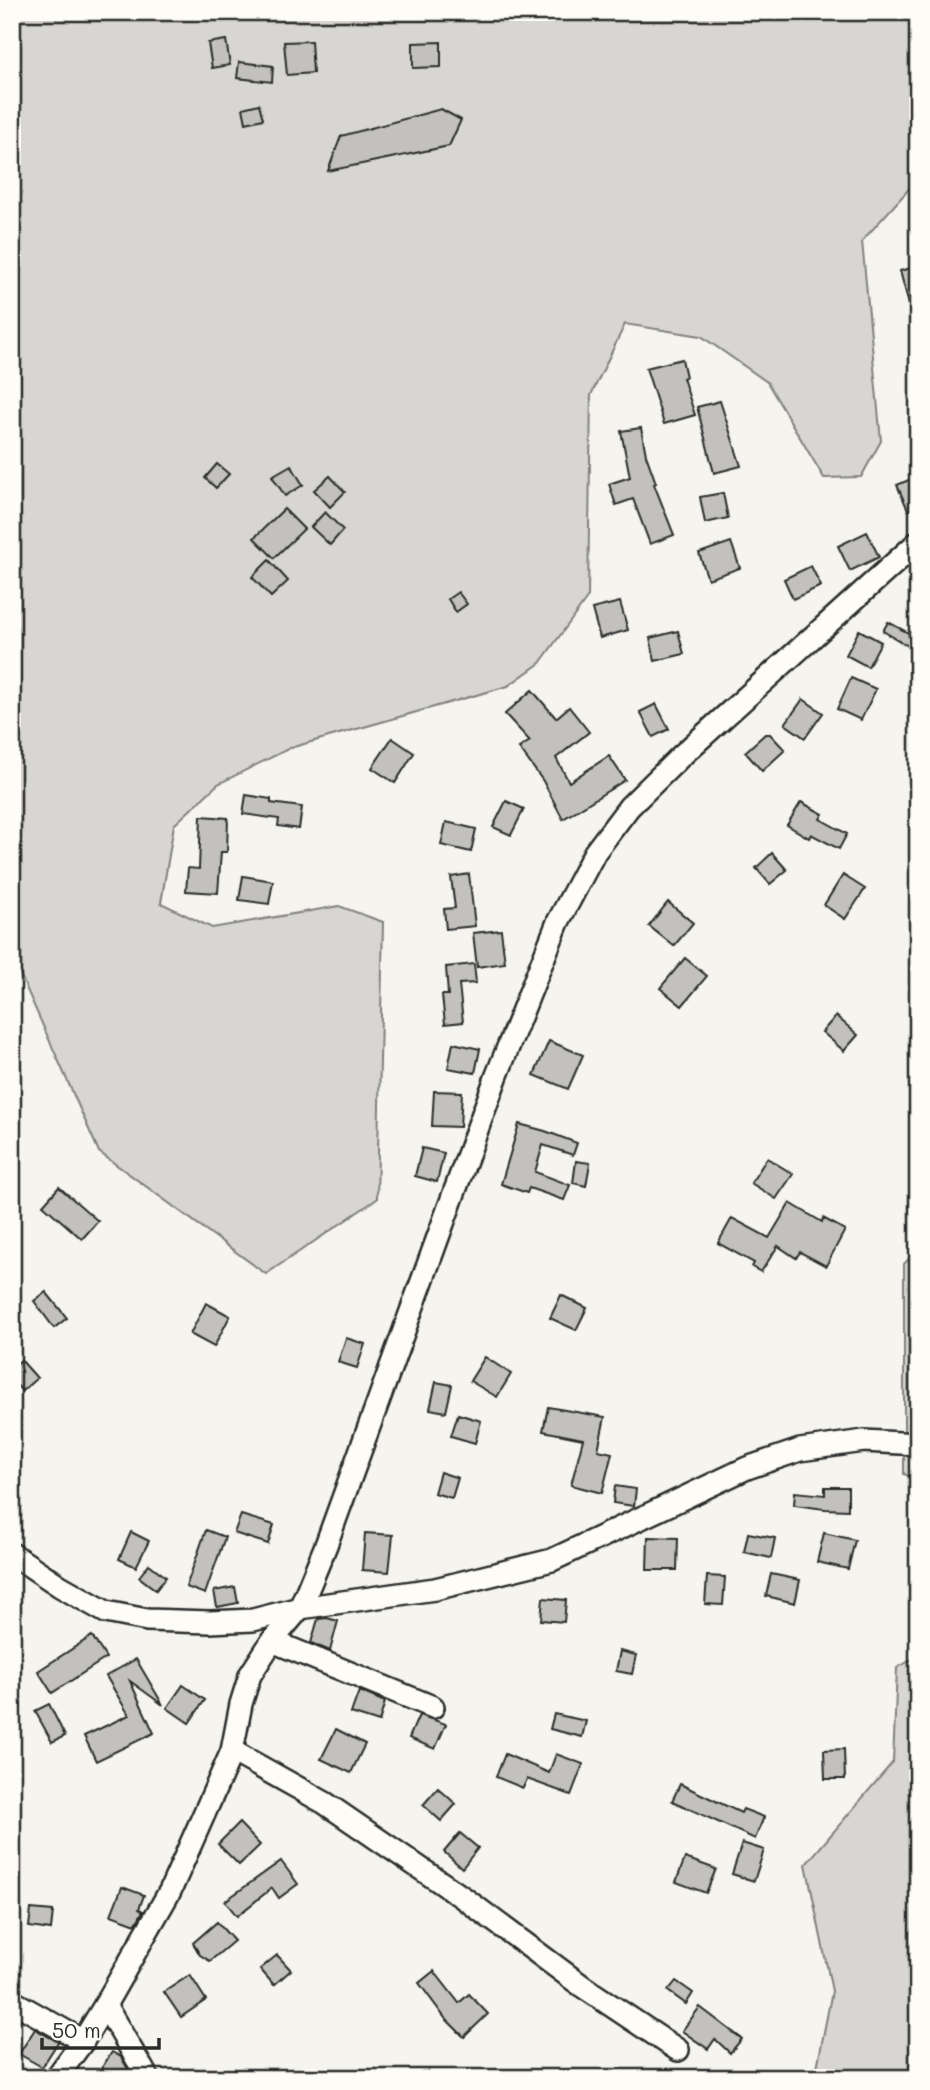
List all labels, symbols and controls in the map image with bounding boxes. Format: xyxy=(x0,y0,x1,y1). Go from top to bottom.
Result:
scale bar xyxy=(42,2006,159,2050)
text: 50 m xyxy=(52,2016,101,2043)

